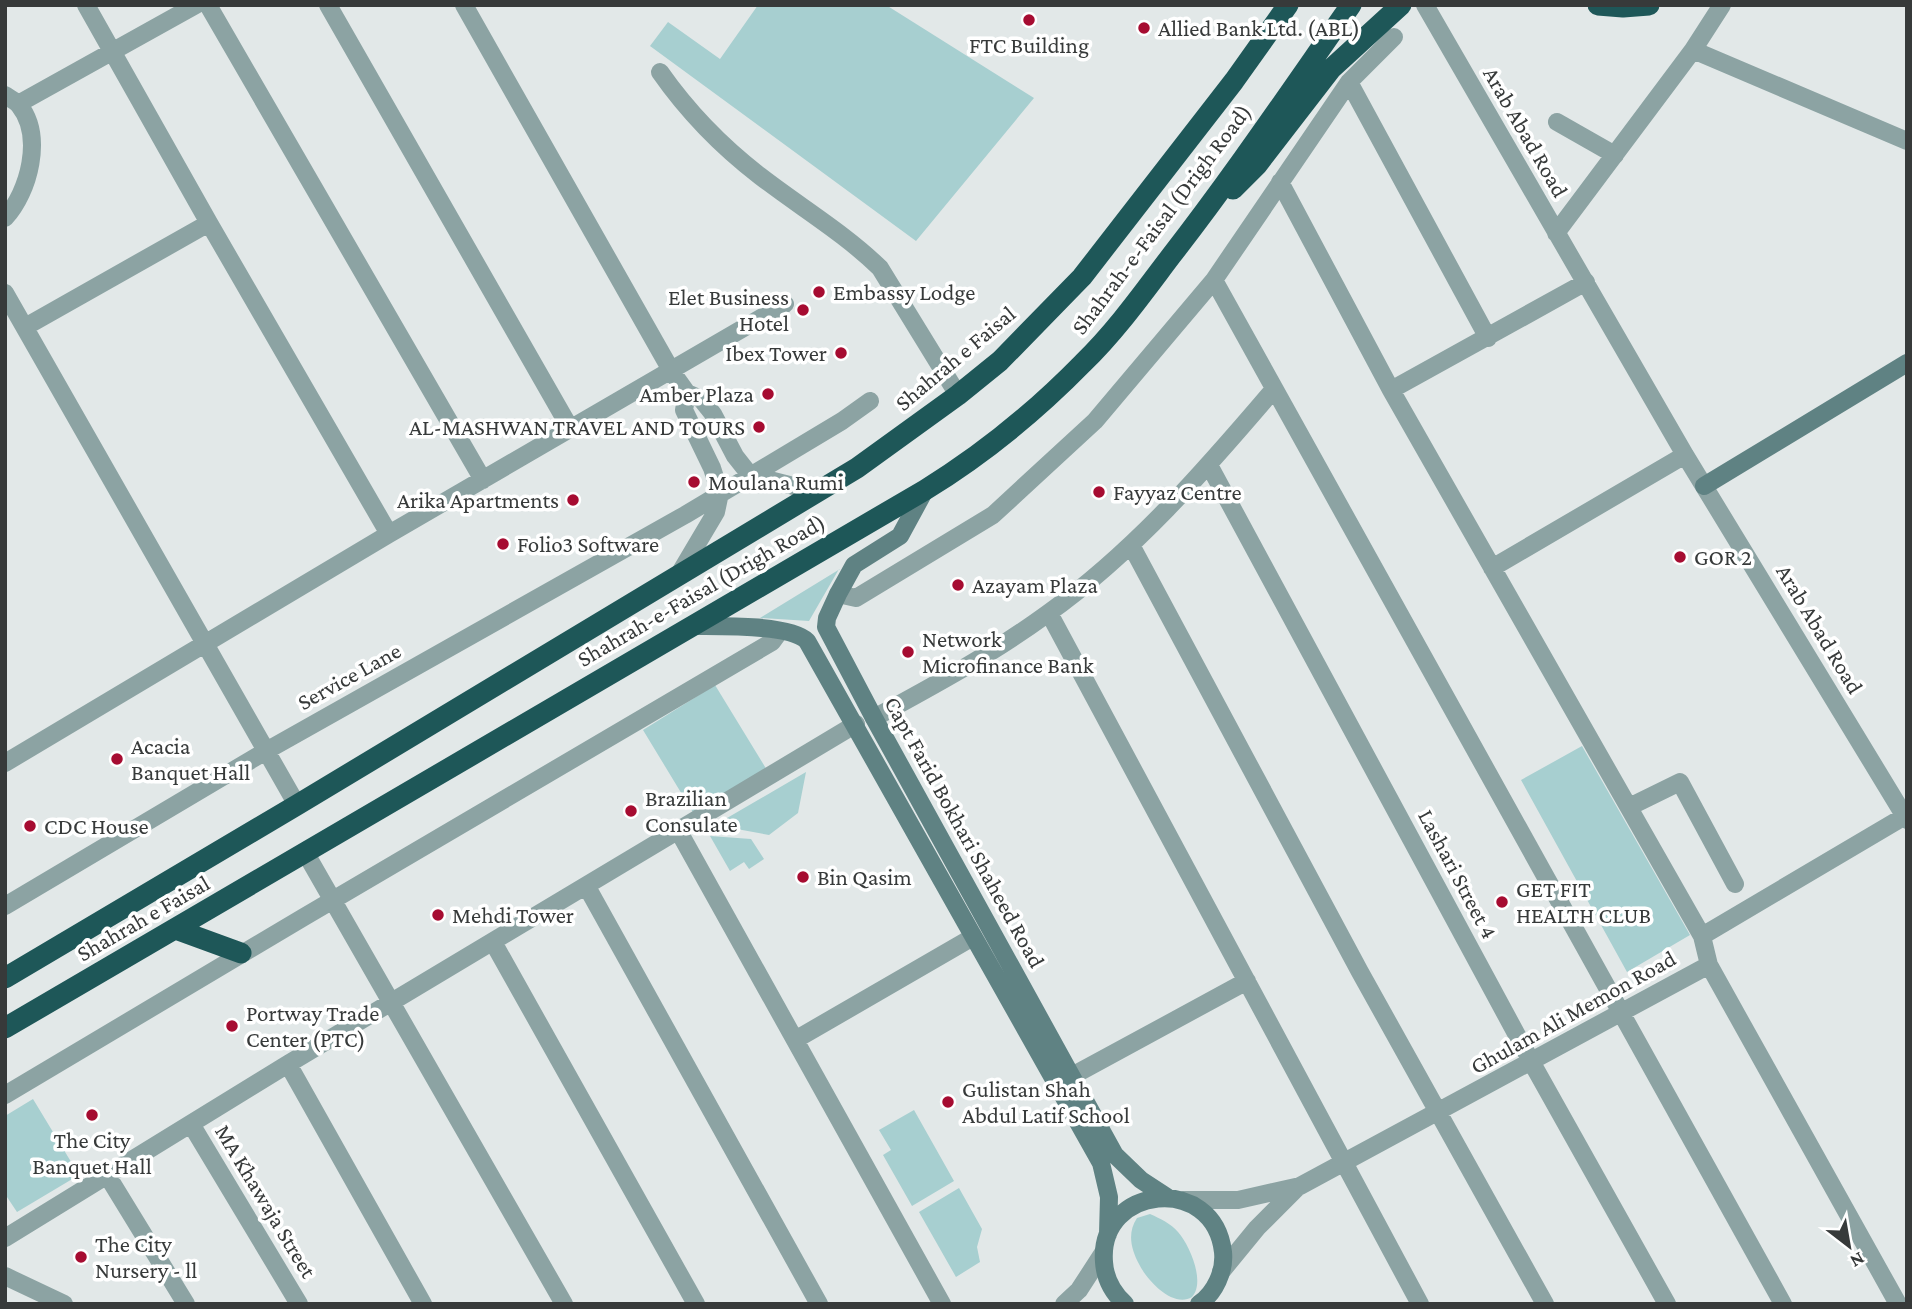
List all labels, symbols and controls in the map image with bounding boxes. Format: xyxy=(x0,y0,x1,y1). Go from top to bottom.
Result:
marker: FTC Building xyxy=(1021,12,1037,28)
place label: Allied Bank Ltd. (ABL) xyxy=(1158,15,1360,42)
marker: Allied Bank Ltd. (ABL) xyxy=(1136,20,1152,36)
place label: FTC Building xyxy=(969,32,1089,58)
street label: Arab Abad Road xyxy=(1478,62,1574,202)
street label: Shahrah-e-Faisal (Drigh Road) xyxy=(1066,99,1257,340)
place label: Embassy Lodge xyxy=(833,279,975,305)
place label: Elet Business Hotel xyxy=(668,284,789,336)
marker: Embassy Lodge xyxy=(811,284,827,300)
street label: Shahrah e Faisal xyxy=(890,300,1020,416)
marker: Elet Business Hotel xyxy=(795,302,811,318)
place label: Ibex Tower xyxy=(725,340,827,366)
marker: Ibex Tower xyxy=(833,345,849,361)
place label: Amber Plaza xyxy=(639,381,754,407)
marker: Amber Plaza xyxy=(760,386,776,402)
place label: AL-MASHWAN TRAVEL AND TOURS xyxy=(409,414,745,440)
marker: AL-MASHWAN TRAVEL AND TOURS xyxy=(751,419,767,435)
place label: Moulana Rumi xyxy=(708,469,844,495)
marker: Moulana Rumi xyxy=(686,474,702,490)
place label: Fayyaz Centre xyxy=(1113,479,1242,505)
marker: Fayyaz Centre xyxy=(1091,484,1107,500)
place label: Arika Apartments xyxy=(397,487,559,513)
marker: Arika Apartments xyxy=(565,492,581,508)
street label: Shahrah-e-Faisal (Drigh Road) xyxy=(572,508,830,673)
place label: Folio3 Software xyxy=(517,531,659,557)
marker: Folio3 Software xyxy=(495,536,511,552)
place label: GOR 2 xyxy=(1694,544,1752,570)
marker: GOR 2 xyxy=(1672,549,1688,565)
street label: Arab Abad Road xyxy=(1771,560,1869,698)
place label: Azayam Plaza xyxy=(972,572,1098,598)
marker: Azayam Plaza xyxy=(950,577,966,593)
place label: Network Microfinance Bank xyxy=(922,626,1094,678)
street label: Service Lane xyxy=(293,637,405,715)
marker: Network Microfinance Bank xyxy=(900,644,916,660)
street label: Capt Farid Bokhari Shaheed Road xyxy=(879,692,1051,972)
place label: Acacia Banquet Hall xyxy=(131,733,250,785)
marker: Acacia Banquet Hall xyxy=(109,751,125,767)
place label: Brazilian Consulate xyxy=(645,785,738,837)
marker: Brazilian Consulate xyxy=(623,803,639,819)
street label: Lashari Street 4 xyxy=(1413,805,1503,943)
place label: CDC House xyxy=(44,813,149,839)
marker: CDC House xyxy=(22,818,38,834)
place label: Bin Qasim xyxy=(817,864,912,890)
marker: Bin Qasim xyxy=(795,869,811,885)
street label: Shahrah e Faisal xyxy=(72,870,214,966)
place label: GET FIT HEALTH CLUB xyxy=(1516,876,1651,928)
marker: GET FIT HEALTH CLUB xyxy=(1494,894,1510,910)
place label: Mehdi Tower xyxy=(452,902,574,928)
marker: Mehdi Tower xyxy=(430,907,446,923)
street label: Ghulam Ali Memon Road xyxy=(1466,945,1680,1079)
place label: Portway Trade Center (PTC) xyxy=(246,1000,379,1053)
marker: Portway Trade Center (PTC) xyxy=(224,1018,240,1034)
place label: Gulistan Shah Abdul Latif School xyxy=(962,1076,1130,1128)
marker: Gulistan Shah Abdul Latif School xyxy=(940,1094,956,1110)
marker: The City Banquet Hall xyxy=(84,1107,100,1123)
street label: MA Khawaja Street xyxy=(210,1120,322,1283)
place label: The City Banquet Hall xyxy=(32,1127,152,1179)
north arrow xyxy=(1814,1211,1884,1281)
place label: The City Nursery - ll xyxy=(95,1231,197,1283)
text: N xyxy=(1846,1248,1868,1273)
marker: The City Nursery - ll xyxy=(73,1249,89,1265)

